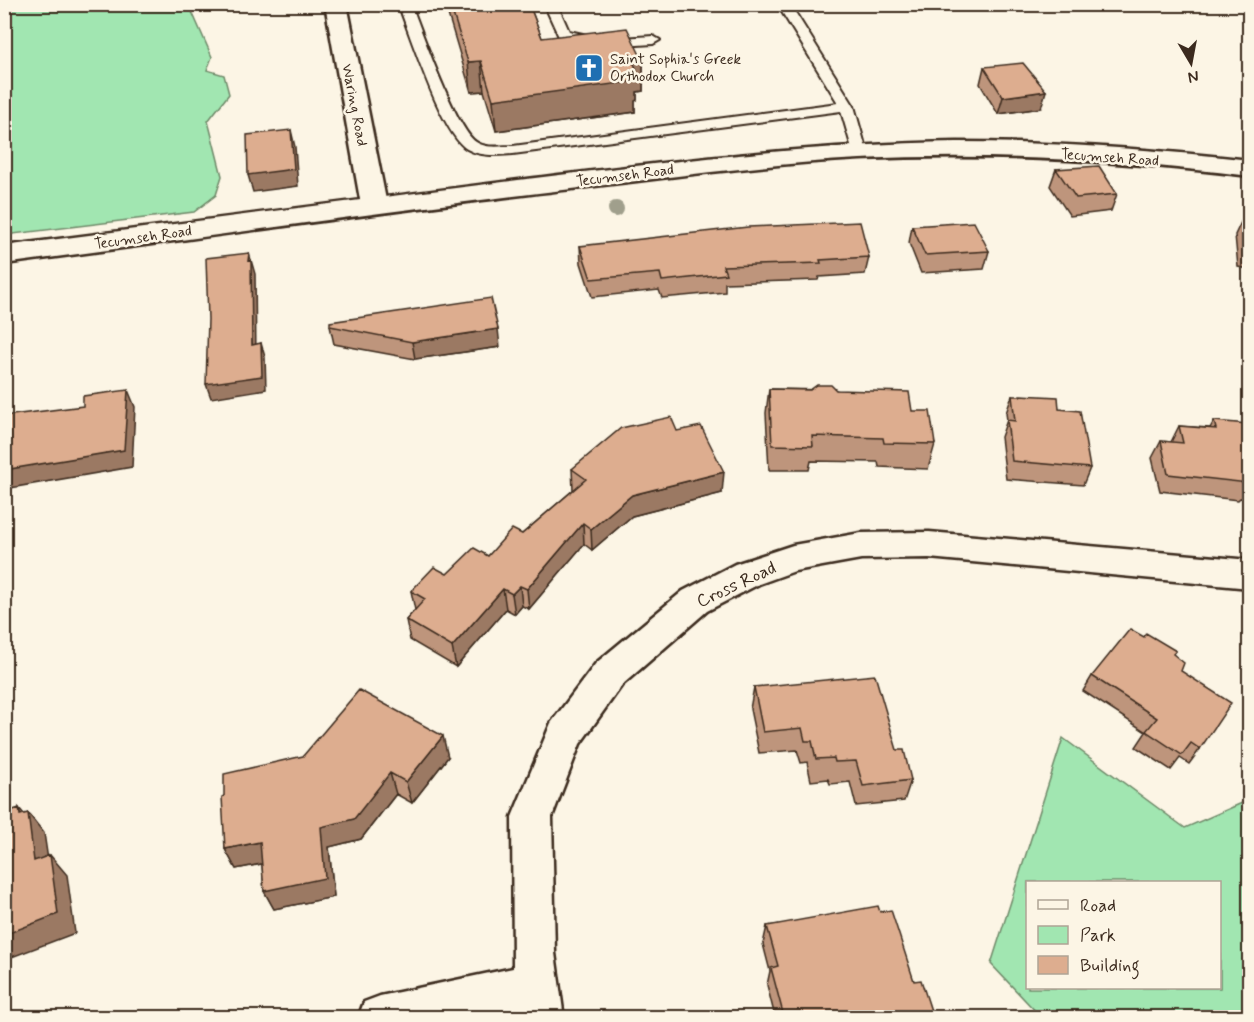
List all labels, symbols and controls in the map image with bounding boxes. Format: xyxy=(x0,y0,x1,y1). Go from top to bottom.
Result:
north arrow xyxy=(1161,33,1221,93)
place label: Saint Sophia's Greek Orthodox Church xyxy=(610,50,742,87)
church icon: Saint Sophia's Greek Orthodox Church xyxy=(573,52,605,84)
street label: Waring Road xyxy=(336,62,372,148)
text: N xyxy=(1186,65,1200,88)
street label: Tecumseh Road xyxy=(1060,145,1160,171)
street label: Tecumseh Road xyxy=(575,160,675,192)
street label: Tecumseh Road xyxy=(93,221,193,255)
street label: Cross Road xyxy=(693,556,780,614)
legend xyxy=(1026,881,1221,989)
text: Road xyxy=(1080,894,1116,918)
text: Park xyxy=(1080,924,1116,948)
text: Building xyxy=(1080,954,1140,980)

